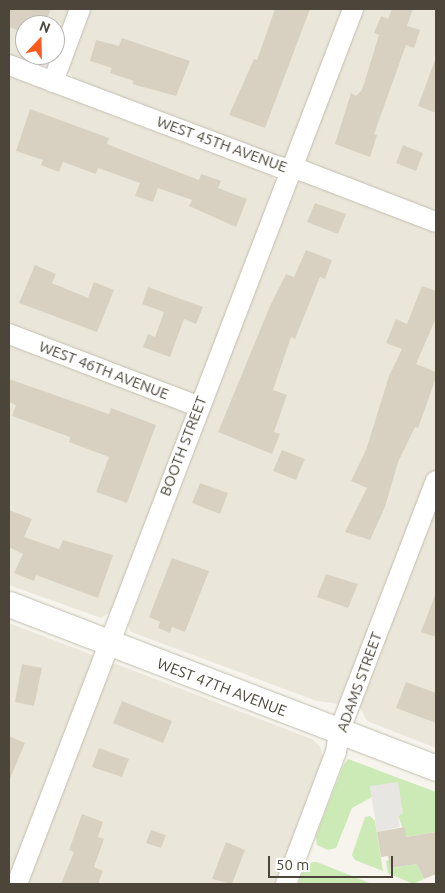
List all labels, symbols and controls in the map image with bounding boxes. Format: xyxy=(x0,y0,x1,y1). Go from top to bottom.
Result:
north arrow xyxy=(15,15,65,65)
text: N xyxy=(37,18,53,36)
street label: WEST 45TH AVENUE xyxy=(154,112,290,176)
street label: WEST 46TH AVENUE xyxy=(37,337,171,403)
street label: BOOTH STREET xyxy=(156,394,210,498)
street label: ADAMS STREET xyxy=(333,630,385,734)
street label: WEST 47TH AVENUE xyxy=(155,654,289,720)
scale bar xyxy=(270,846,395,878)
text: 50 m xyxy=(276,856,309,873)

